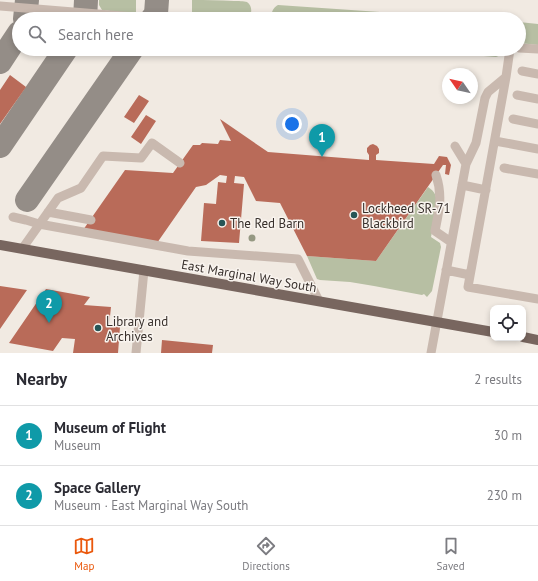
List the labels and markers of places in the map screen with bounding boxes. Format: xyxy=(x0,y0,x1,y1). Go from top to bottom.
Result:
pin: 1 xyxy=(309,124,335,157)
place label: Lockheed SR-71 Blackbird xyxy=(362,200,451,232)
marker: Lockheed SR-71 Blackbird xyxy=(349,210,359,220)
place label: The Red Barn xyxy=(230,215,304,232)
marker: The Red Barn xyxy=(217,218,227,228)
pin: 2 xyxy=(36,290,62,323)
place label: Library and Archives xyxy=(106,313,168,345)
marker: Library and Archives xyxy=(93,323,103,333)

